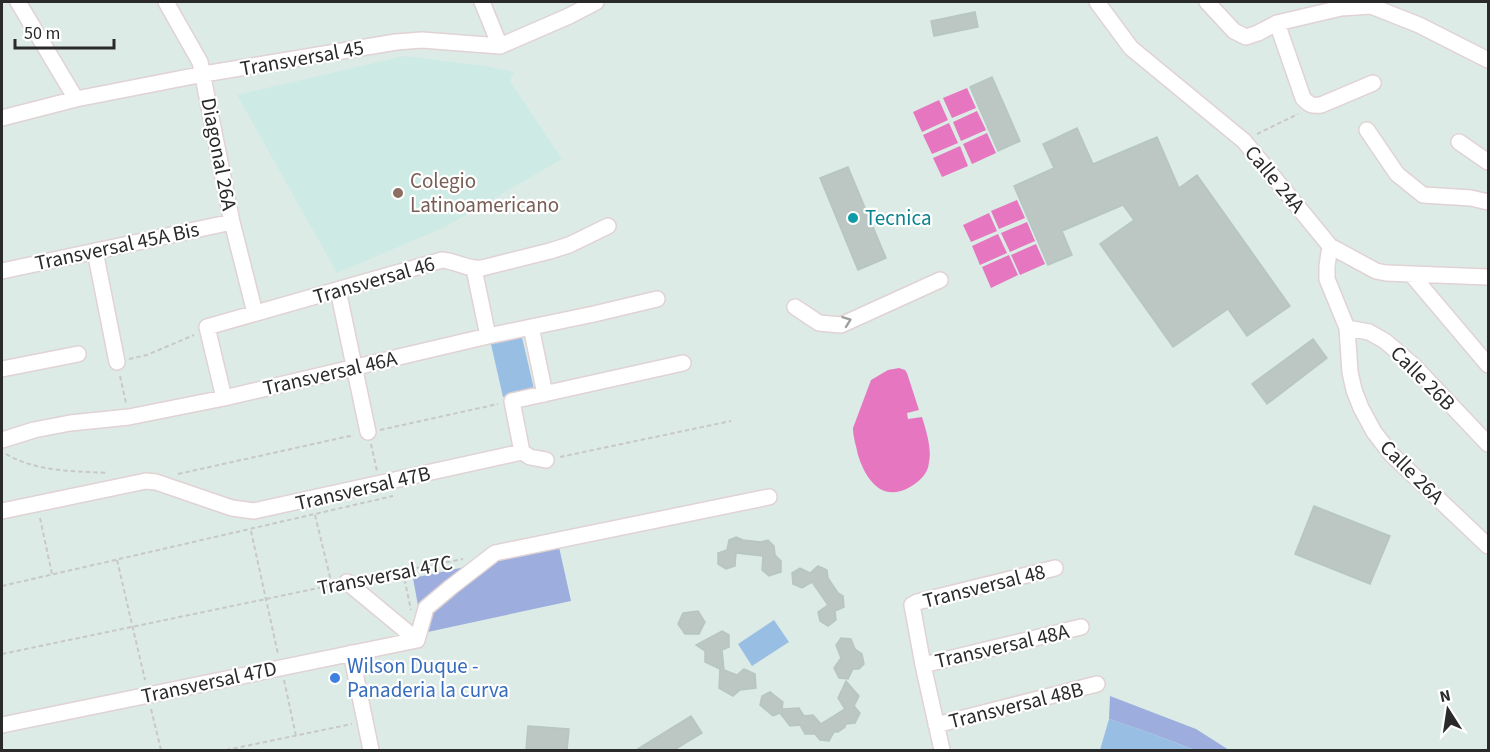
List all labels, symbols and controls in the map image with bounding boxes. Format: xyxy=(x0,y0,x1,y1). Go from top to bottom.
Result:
scale bar xyxy=(15,12,114,50)
text: 50 m xyxy=(24,21,60,46)
street label: Transversal 45 xyxy=(238,32,366,84)
street label: Diagonal 26A xyxy=(193,95,245,214)
street label: Calle 24A xyxy=(1238,139,1313,220)
place label: Colegio Latinoamericano xyxy=(410,166,559,220)
marker: Colegio Latinoamericano xyxy=(391,186,405,200)
place label: Tecnica xyxy=(865,203,931,233)
marker: Tecnica xyxy=(846,211,860,225)
street label: Transversal 45A Bis xyxy=(32,214,202,278)
street label: Transversal 46 xyxy=(310,248,438,312)
one-way arrow xyxy=(842,315,852,328)
street label: Calle 26B xyxy=(1384,339,1462,417)
street label: Transversal 46A xyxy=(260,343,400,403)
street label: Calle 26A xyxy=(1373,433,1451,511)
street label: Transversal 47B xyxy=(293,458,433,518)
street label: Transversal 47C xyxy=(315,547,455,603)
street label: Transversal 48 xyxy=(920,556,1048,616)
street label: Transversal 48A xyxy=(932,616,1072,676)
place label: Wilson Duque - Panaderia la curva xyxy=(347,651,509,705)
street label: Transversal 47D xyxy=(138,653,280,711)
marker: Wilson Duque - Panaderia la curva xyxy=(328,671,342,685)
street label: Transversal 48B xyxy=(946,674,1086,736)
north arrow xyxy=(1418,680,1478,740)
text: N xyxy=(1438,684,1453,708)

